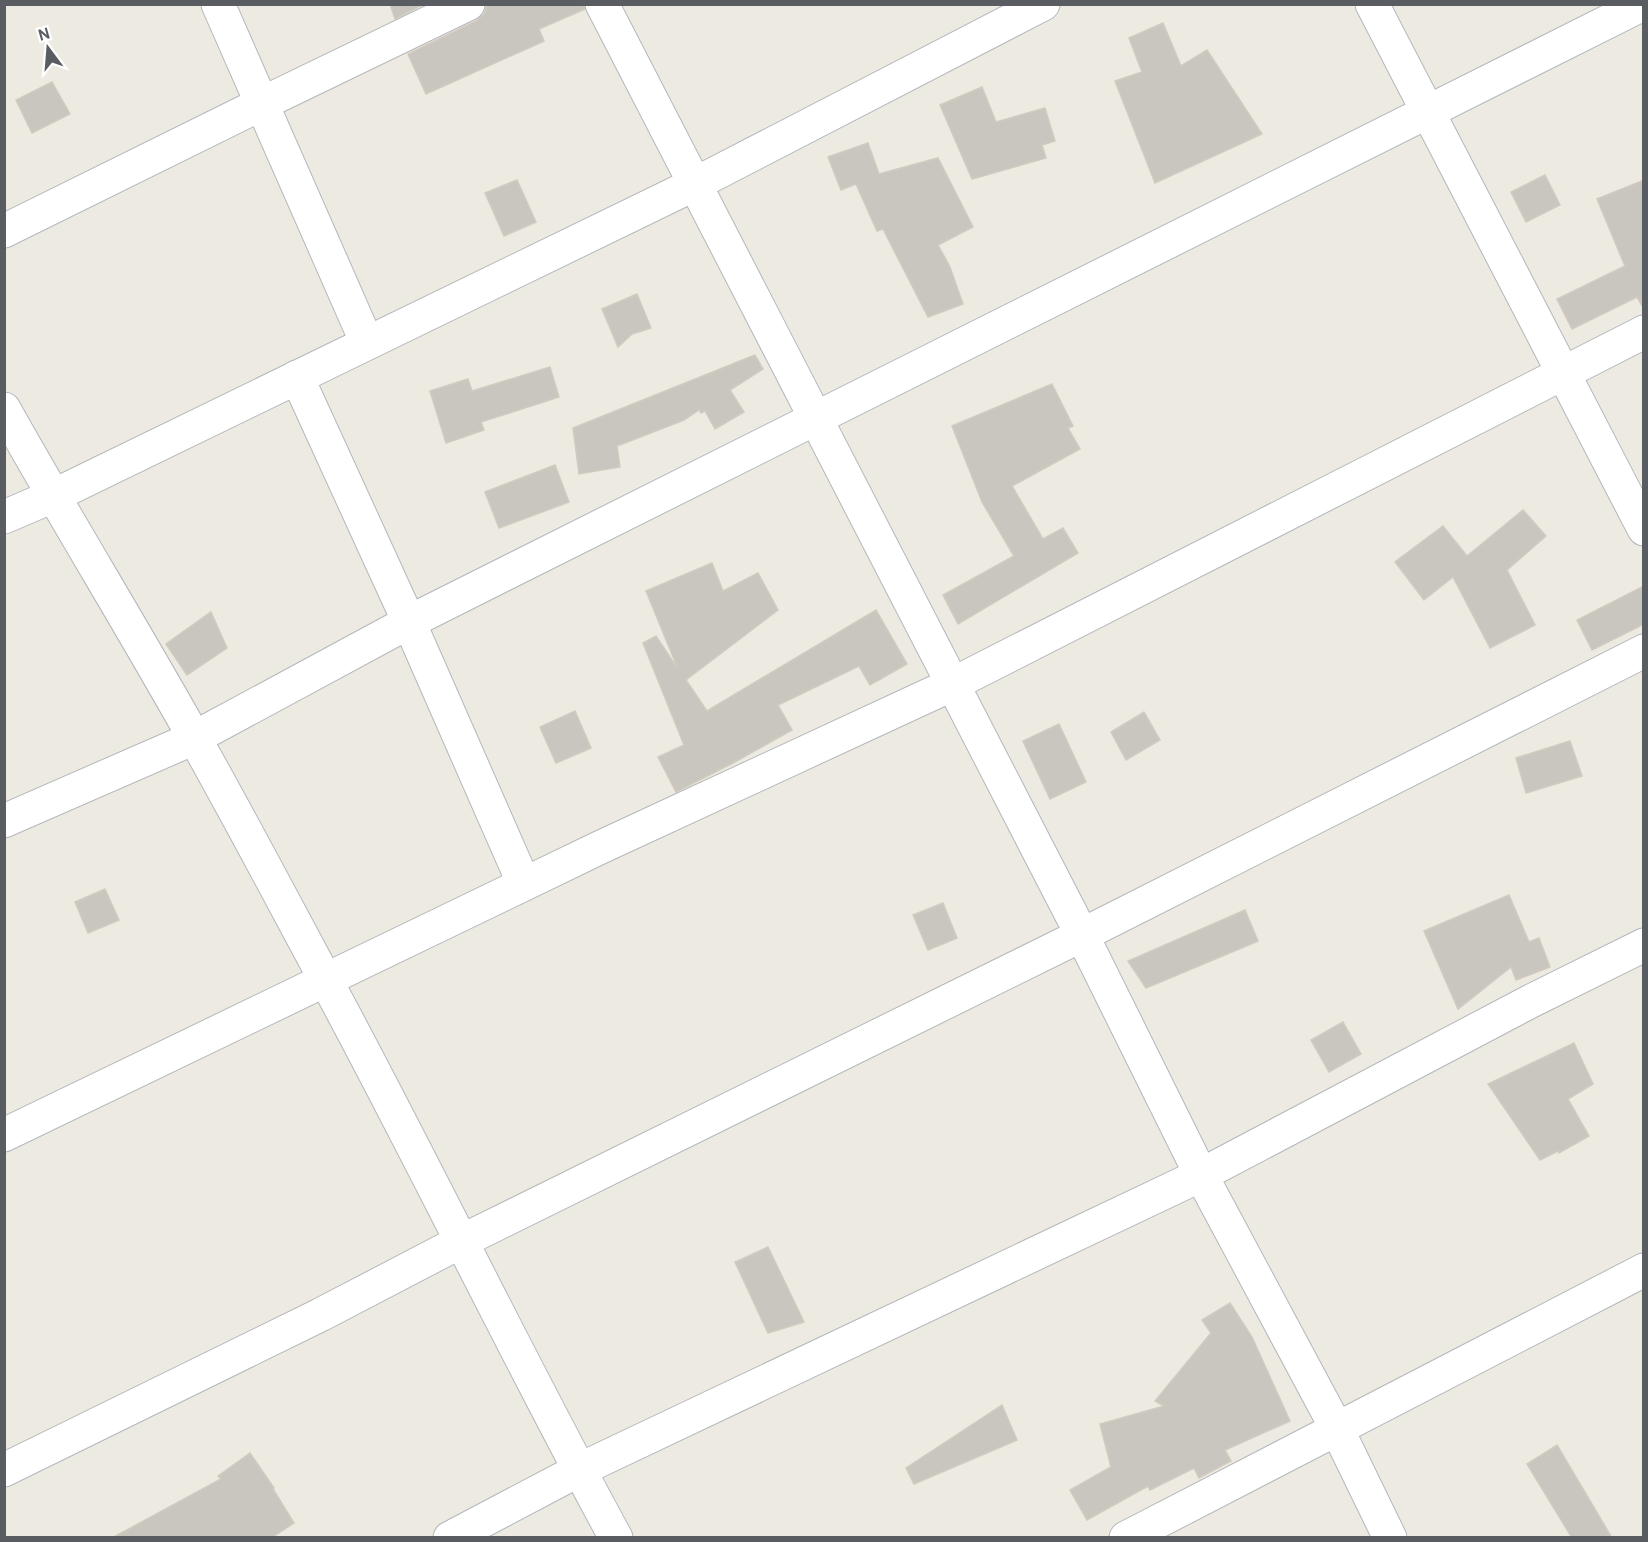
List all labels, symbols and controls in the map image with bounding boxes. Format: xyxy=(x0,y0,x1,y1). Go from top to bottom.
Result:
north arrow xyxy=(18,18,78,78)
text: N xyxy=(36,24,53,47)

